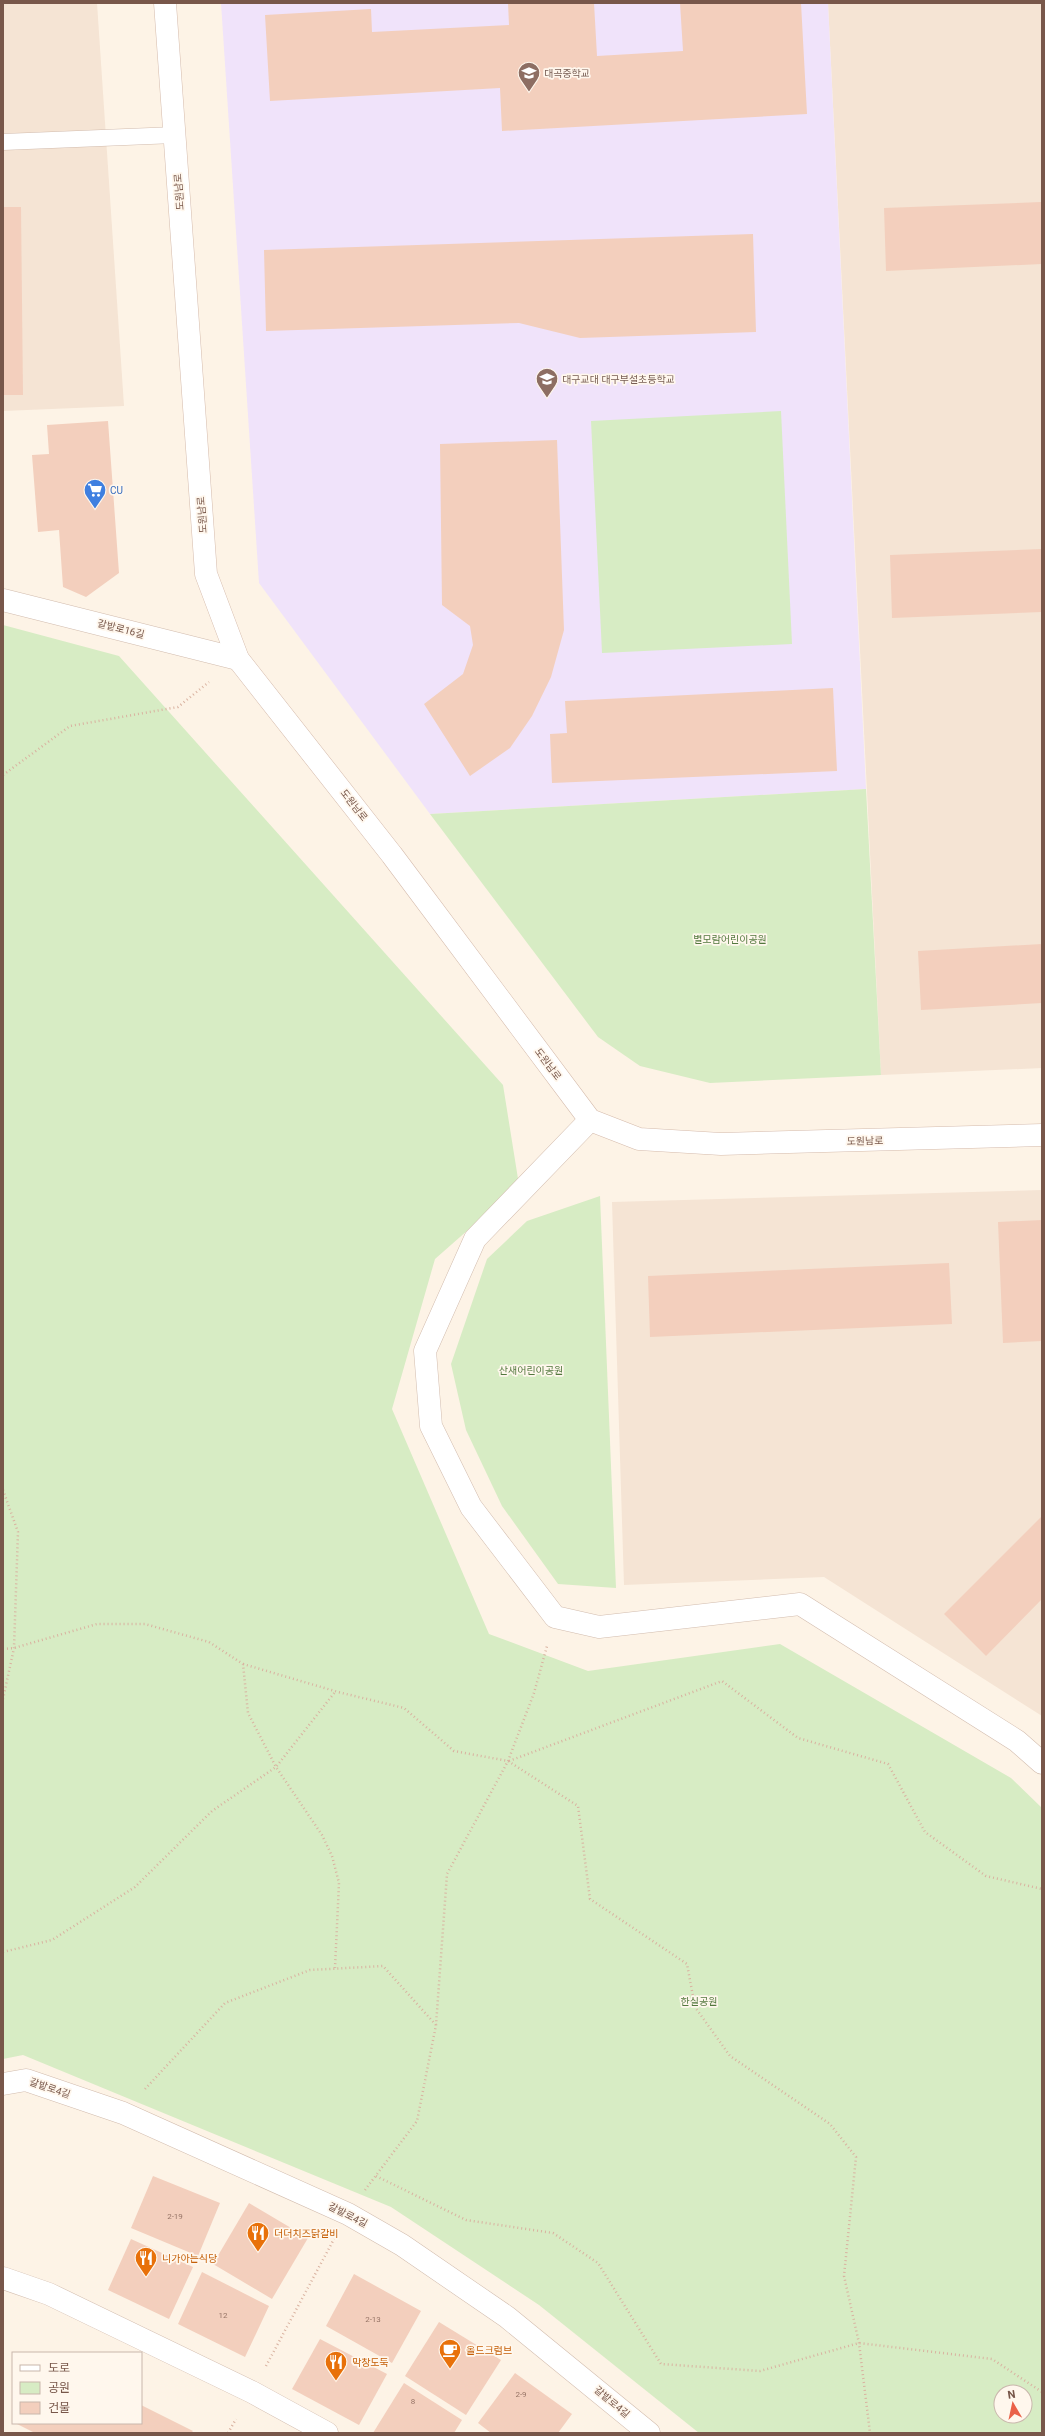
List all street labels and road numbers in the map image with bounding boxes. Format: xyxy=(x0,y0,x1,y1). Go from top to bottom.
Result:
street label: 도원남로 xyxy=(172,173,186,211)
street label: 도원남로 xyxy=(195,496,209,534)
street label: 갈밭로16길 xyxy=(96,618,146,640)
street label: 도원남로 xyxy=(338,787,370,823)
street label: 도원남로 xyxy=(533,1046,563,1082)
street label: 도원남로 xyxy=(847,1135,883,1147)
street label: 갈밭로4길 xyxy=(28,2076,72,2100)
street label: 갈밭로4길 xyxy=(327,2200,369,2230)
street label: 갈밭로4길 xyxy=(592,2384,632,2420)

